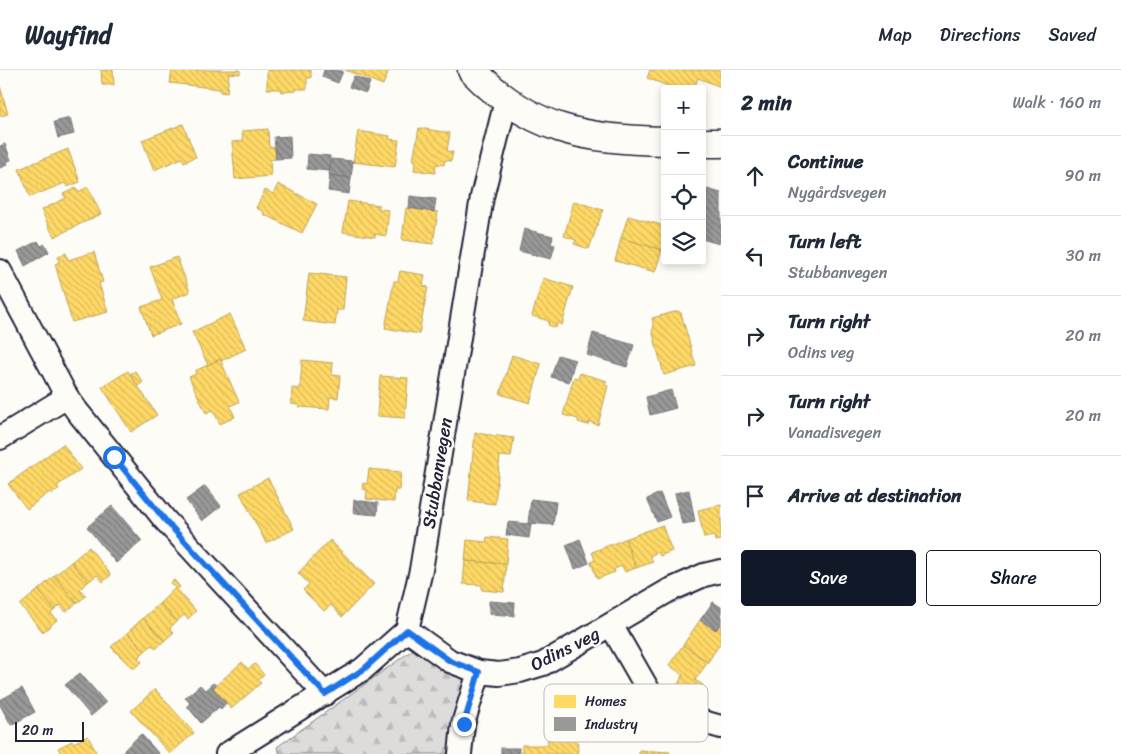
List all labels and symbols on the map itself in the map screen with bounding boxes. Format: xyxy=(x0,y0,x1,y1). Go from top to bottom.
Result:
street label: Stubbanvegen xyxy=(412,415,462,531)
route start xyxy=(103,446,126,469)
street label: Odins veg xyxy=(525,618,605,680)
legend xyxy=(544,684,708,742)
text: Homes xyxy=(585,689,627,714)
text: Industry xyxy=(584,712,639,737)
route end xyxy=(453,713,476,736)
scale bar xyxy=(15,719,84,742)

